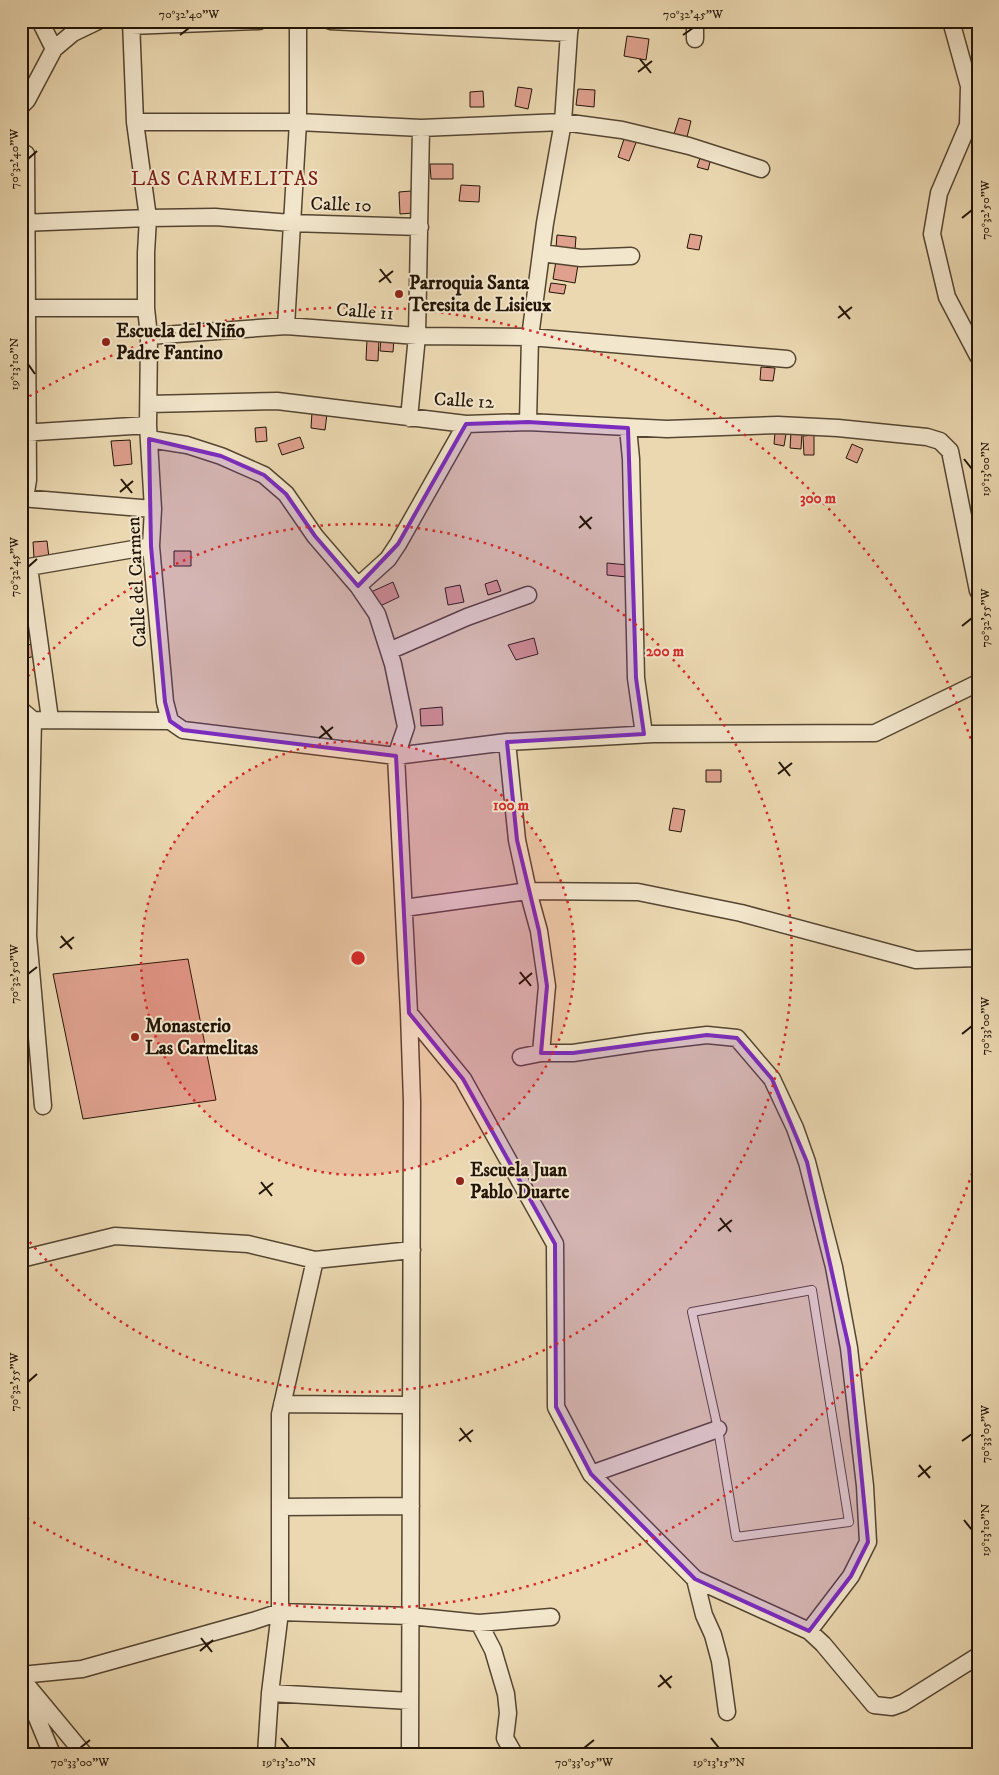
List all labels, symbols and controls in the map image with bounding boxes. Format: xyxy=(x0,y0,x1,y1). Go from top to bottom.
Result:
text: 70°32'40"W xyxy=(159,7,220,22)
text: 70°32'45"W xyxy=(663,7,724,22)
text: 70°32'40"W xyxy=(7,128,22,189)
district label: LAS CARMELITAS xyxy=(131,167,319,192)
text: 70°32'50"W xyxy=(978,179,993,240)
street label: Calle 10 xyxy=(310,192,372,218)
place label: Parroquia Santa Teresita de Lisieux xyxy=(408,272,552,317)
marker: Parroquia Santa Teresita de Lisieux xyxy=(393,288,405,300)
street label: Calle 11 xyxy=(335,299,395,325)
place label: Escuela del Niño Padre Fantino xyxy=(116,320,245,365)
marker: Escuela del Niño Padre Fantino xyxy=(100,336,112,348)
text: 19°13'10"N xyxy=(7,337,22,390)
street label: Calle 12 xyxy=(433,388,495,414)
text: 19°13'00"N xyxy=(978,441,993,496)
text: 300 m xyxy=(800,489,837,508)
street label: Calle del Carmen xyxy=(122,516,152,648)
text: 70°32'45"W xyxy=(7,536,22,597)
text: 70°32'55"W xyxy=(978,588,993,647)
text: 200 m xyxy=(646,642,685,661)
text: 100 m xyxy=(493,796,530,815)
text: 70°32'50"W xyxy=(7,943,22,1004)
centre of rings xyxy=(349,949,367,967)
text: 70°33'00"W xyxy=(978,996,993,1055)
place label: Monasterio Las Carmelitas xyxy=(145,1015,259,1060)
marker: Monasterio Las Carmelitas xyxy=(129,1031,141,1043)
place label: Escuela Juan Pablo Duarte xyxy=(470,1159,569,1204)
marker: Escuela Juan Pablo Duarte xyxy=(454,1175,466,1187)
text: 70°32'55"W xyxy=(7,1352,22,1411)
text: 70°33'05"W xyxy=(978,1404,993,1463)
text: 19°13'10"N xyxy=(978,1503,993,1556)
text: 70°33'00"W xyxy=(51,1755,110,1770)
text: 19°13'20"N xyxy=(262,1755,316,1770)
text: 70°33'05"W xyxy=(555,1755,614,1770)
text: 19°13'15"N xyxy=(693,1755,745,1770)

